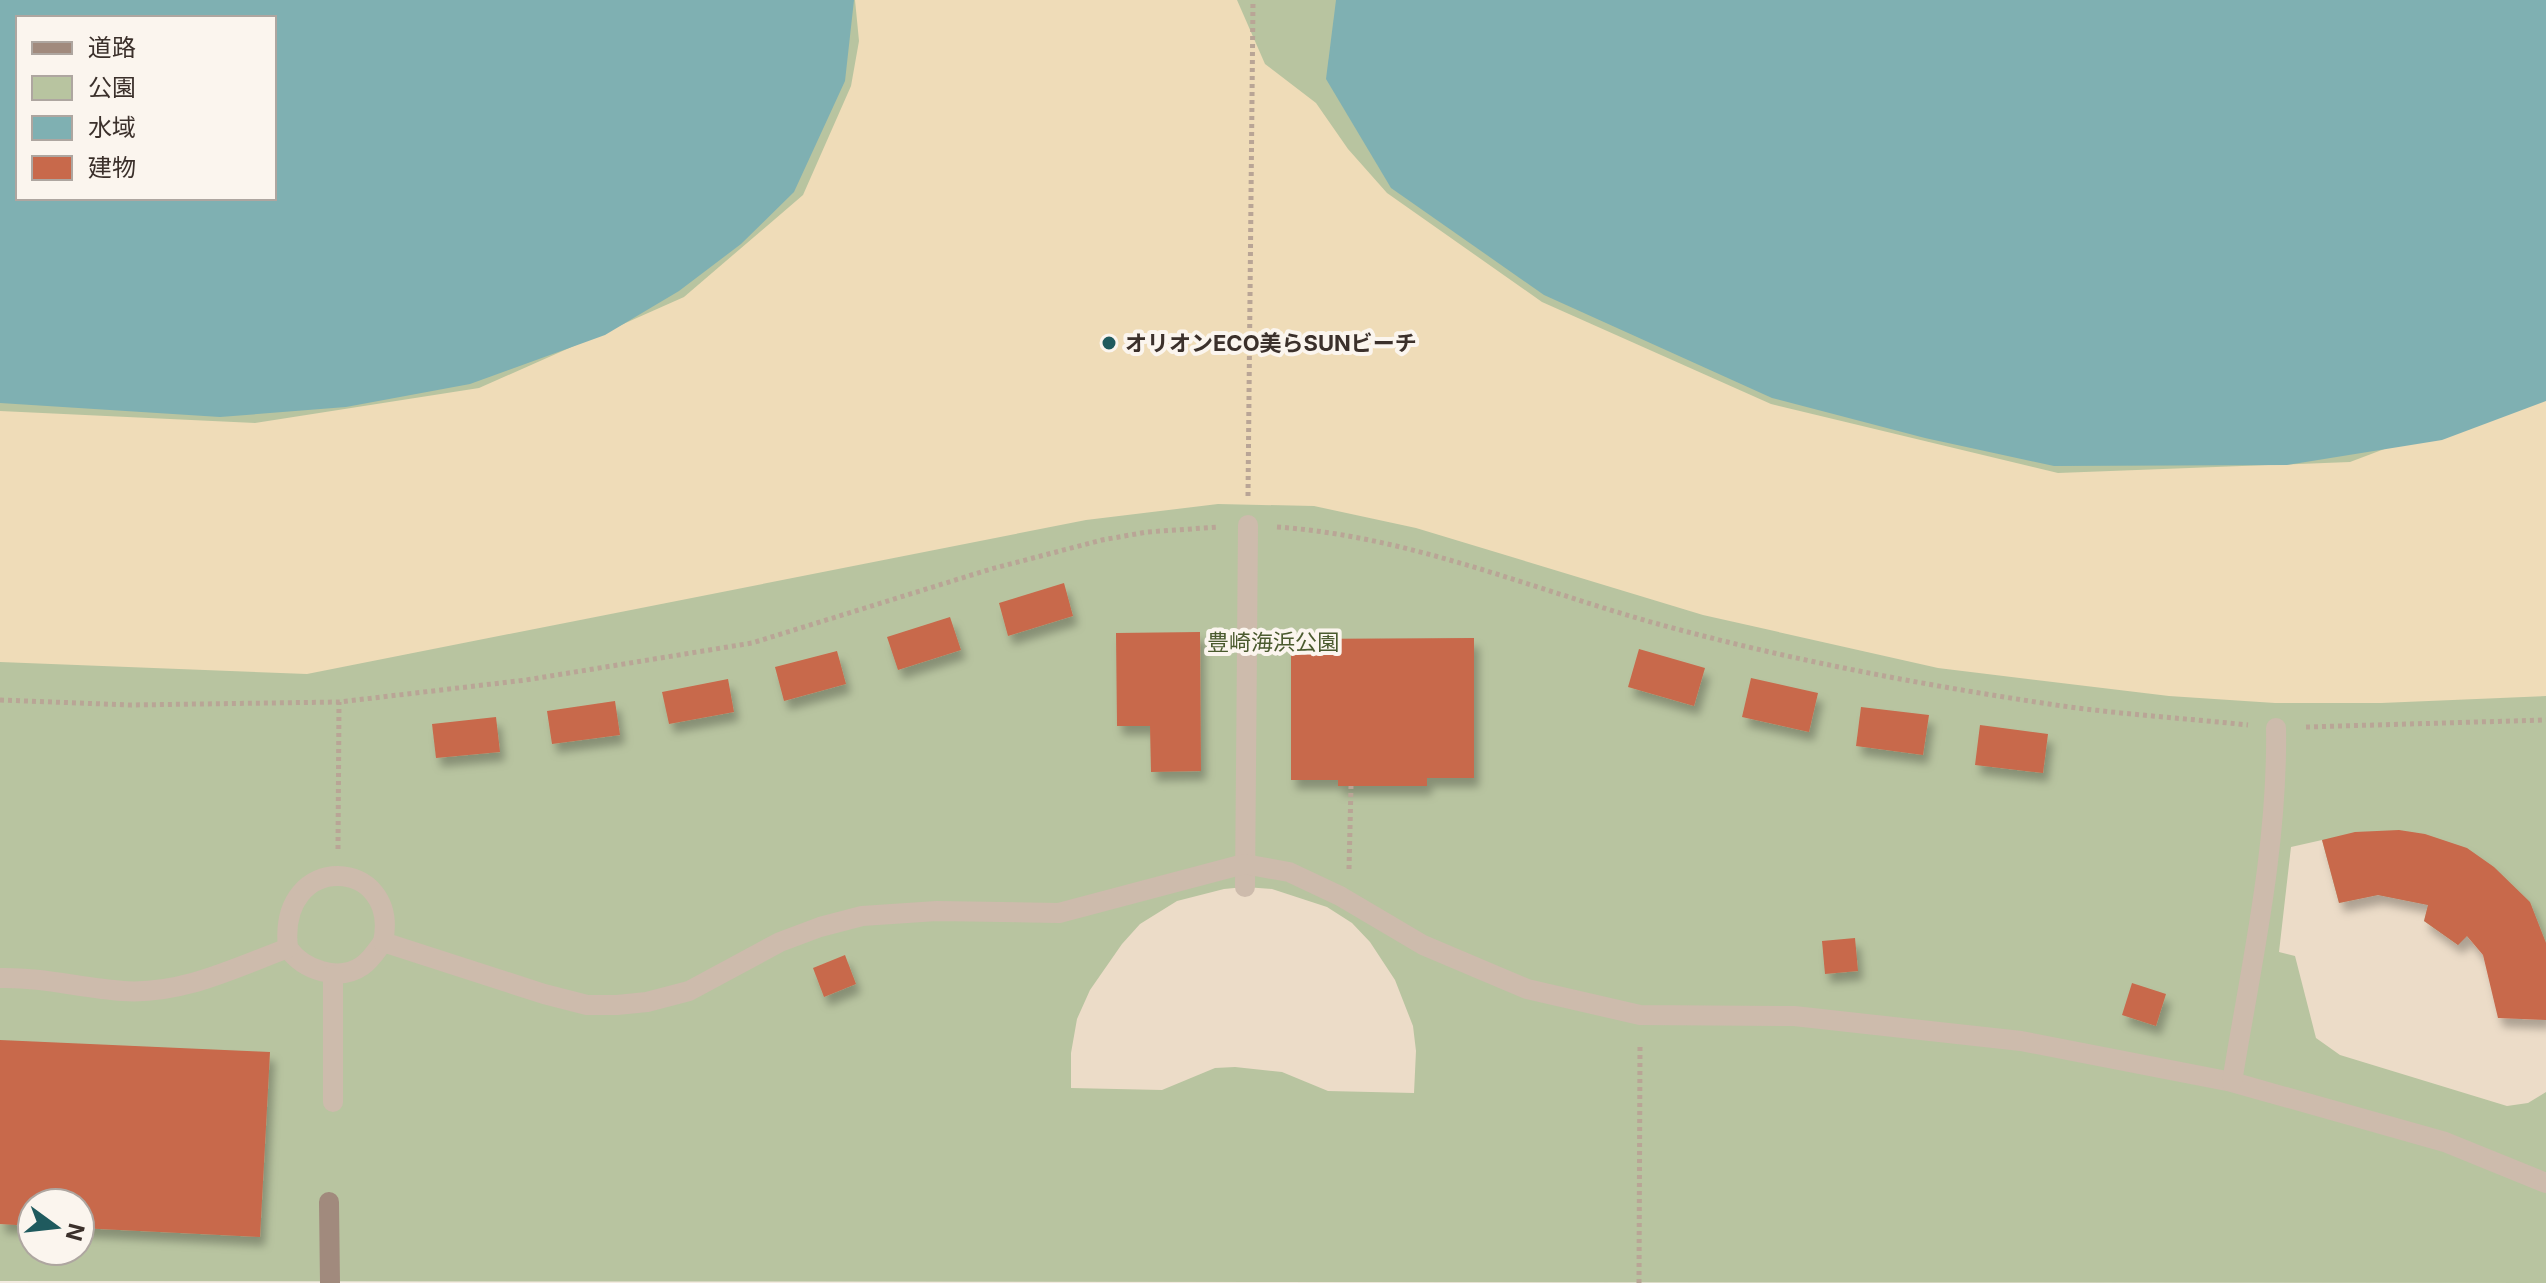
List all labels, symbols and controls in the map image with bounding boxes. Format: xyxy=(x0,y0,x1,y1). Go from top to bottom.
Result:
legend xyxy=(16,16,276,200)
text: 道路 xyxy=(88,33,136,62)
text: 公園 xyxy=(88,73,136,102)
text: 水域 xyxy=(88,113,136,142)
text: 建物 xyxy=(88,153,136,182)
place label: オリオンECO美らSUNビーチ xyxy=(1125,330,1417,356)
marker: オリオンECO美らSUNビーチ xyxy=(1100,334,1118,352)
park label: 豊崎海浜公園 xyxy=(1207,629,1339,655)
north arrow xyxy=(16,1187,96,1267)
text: N xyxy=(61,1221,90,1244)

